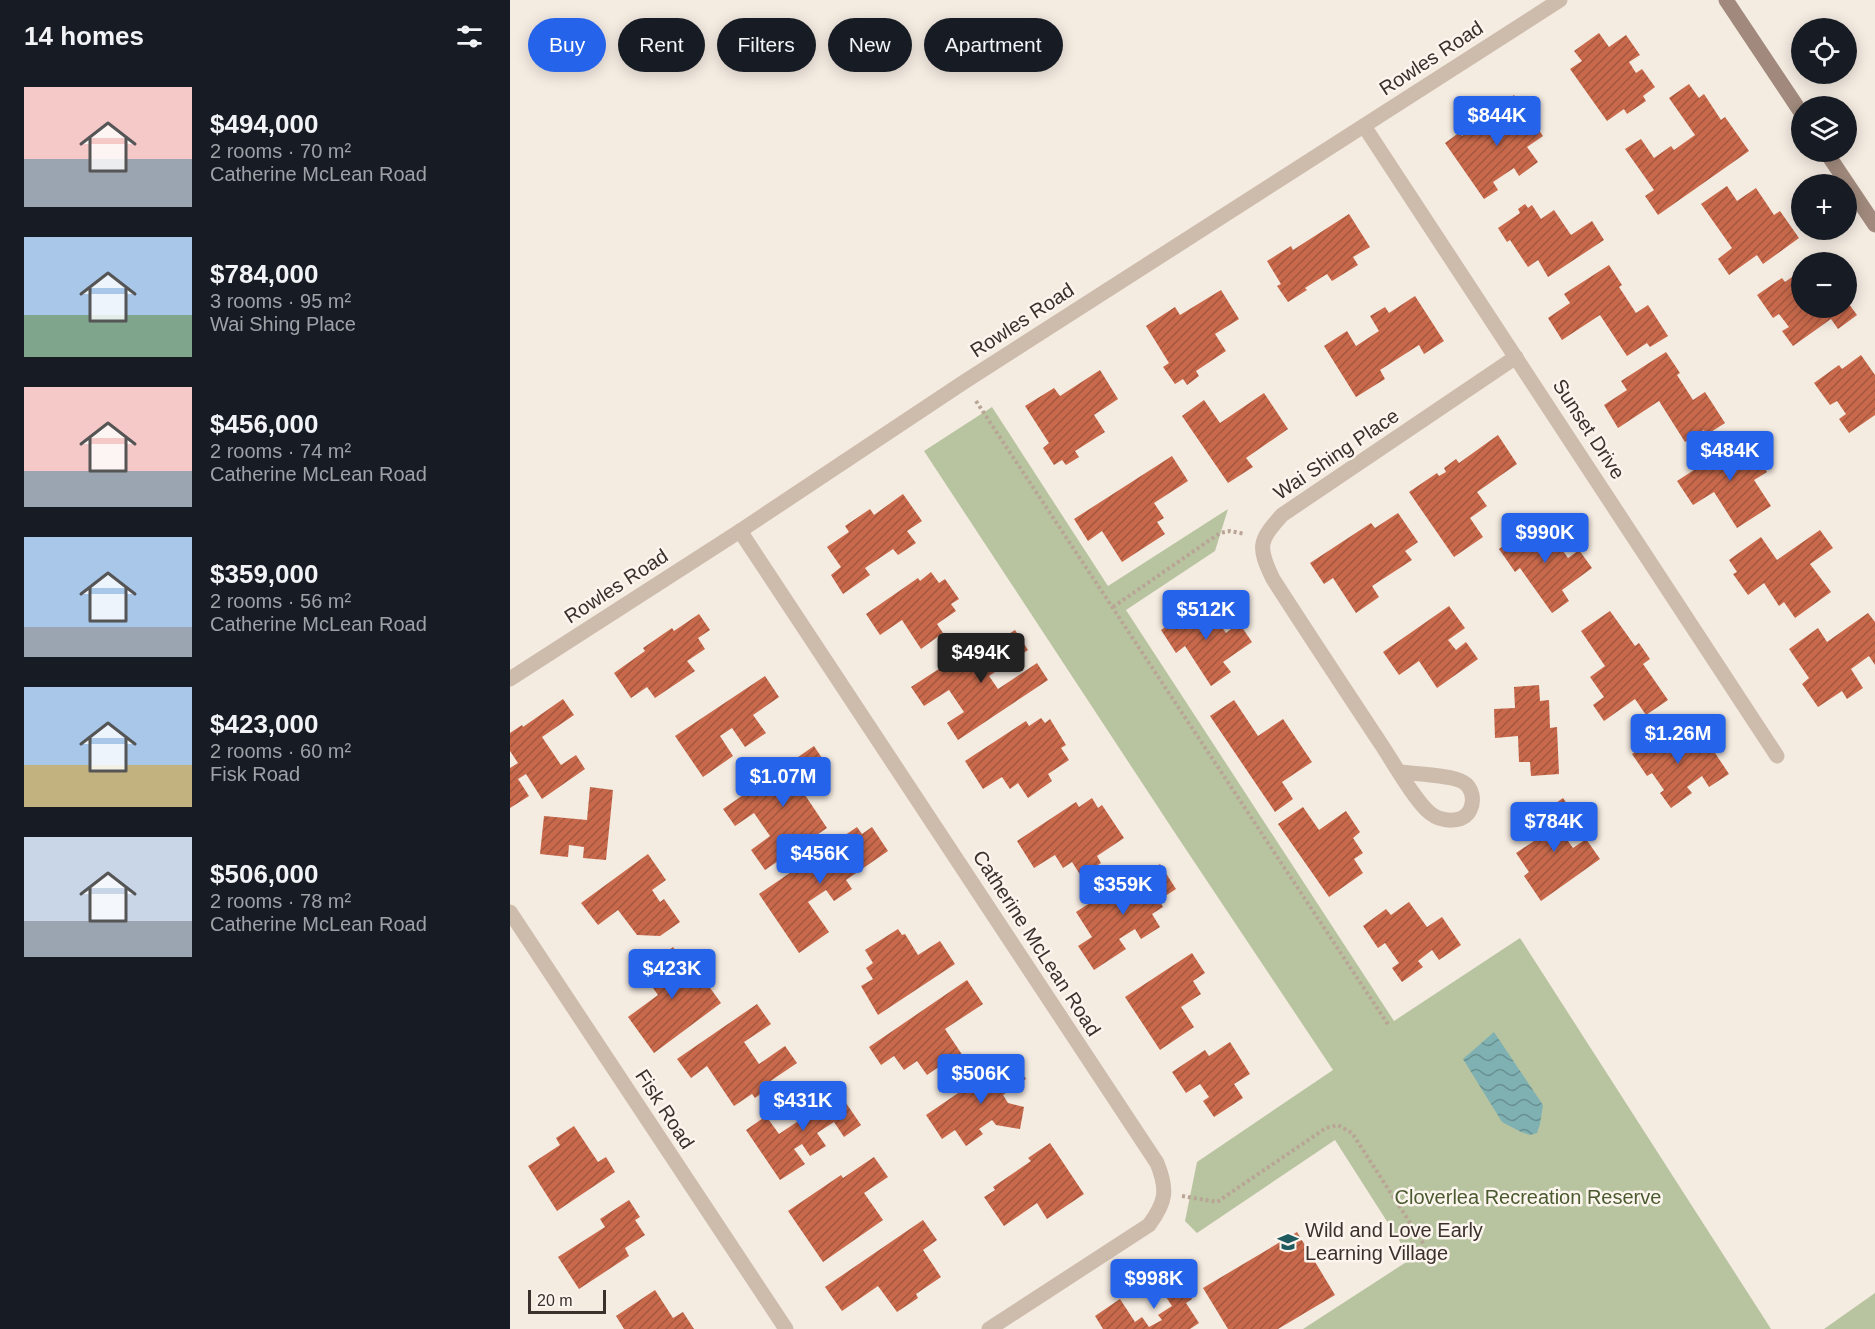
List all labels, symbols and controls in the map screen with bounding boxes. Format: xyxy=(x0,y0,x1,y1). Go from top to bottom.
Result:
street label: Rowles Road xyxy=(1375,16,1487,100)
chip: Buy xyxy=(528,18,606,72)
chip: Rent xyxy=(618,18,705,72)
chip: Filters xyxy=(717,18,816,72)
chip: New xyxy=(828,18,912,72)
chip: Apartment xyxy=(924,18,1063,72)
map controls xyxy=(1791,18,1857,318)
button: locate xyxy=(1791,18,1857,84)
icon: filters xyxy=(453,20,486,53)
text: 14 homes xyxy=(24,21,144,51)
pin: $844K xyxy=(1455,96,1539,147)
button: layers xyxy=(1791,96,1857,162)
text: $844K xyxy=(1468,104,1526,126)
text: $494,000 xyxy=(210,109,318,139)
icon: home xyxy=(72,111,144,183)
text: 2 rooms · 70 m² xyxy=(210,140,351,162)
text: Catherine McLean Road xyxy=(210,163,427,185)
button: + xyxy=(1791,174,1857,240)
button: − xyxy=(1791,252,1857,318)
text: $784,000 xyxy=(210,259,318,289)
icon: home xyxy=(72,261,144,333)
street label: Rowles Road xyxy=(966,278,1078,362)
text: 3 rooms · 95 m² xyxy=(210,290,351,312)
text: Wai Shing Place xyxy=(210,313,356,335)
street label: Sunset Drive xyxy=(1549,375,1629,483)
street label: Wai Shing Place xyxy=(1269,404,1403,504)
text: $456,000 xyxy=(210,409,318,439)
icon: home xyxy=(72,411,144,483)
pin: $484K xyxy=(1688,431,1772,482)
text: $484K xyxy=(1701,439,1759,461)
text: 2 rooms · 74 m² xyxy=(210,440,351,462)
text: Catherine McLean Road xyxy=(210,463,427,485)
pin: $990K xyxy=(1503,513,1587,564)
text: $990K xyxy=(1516,521,1574,543)
street label: Rowles Road xyxy=(560,544,672,628)
text: $359,000 xyxy=(210,559,318,589)
icon: home xyxy=(72,561,144,633)
text: 2 rooms · 56 m² xyxy=(210,590,351,612)
pin: $512K xyxy=(1164,590,1248,641)
text: $512K xyxy=(1177,598,1235,620)
text: Catherine McLean Road xyxy=(210,613,427,635)
pin: $494K xyxy=(939,633,1023,684)
text: $494K xyxy=(952,641,1010,663)
text: $423,000 xyxy=(210,709,318,739)
icon: home xyxy=(72,711,144,783)
pin: $1.26M xyxy=(1629,714,1727,765)
text: $1.26M xyxy=(1645,722,1711,744)
text: 2 rooms · 60 m² xyxy=(210,740,351,762)
pin: $1.07M xyxy=(734,757,832,808)
text: Fisk Road xyxy=(210,763,300,785)
text: $1.07M xyxy=(750,765,816,787)
pin: $784K xyxy=(1512,802,1596,853)
text: $784K xyxy=(1525,810,1583,832)
pin: $456K xyxy=(778,834,862,885)
text: $456K xyxy=(791,842,849,864)
street label: Catherine McLean Road xyxy=(969,846,1105,1040)
text: $506,000 xyxy=(210,859,318,889)
icon: home xyxy=(72,861,144,933)
pin: $359K xyxy=(1081,865,1165,916)
text: $359K xyxy=(1094,873,1152,895)
text: 2 rooms · 78 m² xyxy=(210,890,351,912)
text: Catherine McLean Road xyxy=(210,913,427,935)
pin: $423K xyxy=(630,949,714,1000)
text: $423K xyxy=(643,957,701,979)
pin: $506K xyxy=(939,1054,1023,1105)
text: $506K xyxy=(952,1062,1010,1084)
street label: Fisk Road xyxy=(631,1065,699,1153)
pin: $431K xyxy=(761,1081,845,1132)
text: $431K xyxy=(774,1089,832,1111)
park label: Cloverlea Recreation Reserve xyxy=(1395,1186,1661,1208)
place label: Wild and Love Early Learning Village xyxy=(1305,1219,1483,1264)
school or university icon: Wild and Love Early Learning Village xyxy=(1276,1230,1300,1254)
pin: $998K xyxy=(1112,1259,1196,1310)
text: $998K xyxy=(1125,1267,1183,1289)
scale bar xyxy=(528,1287,606,1314)
text: 20 m xyxy=(537,1292,573,1309)

